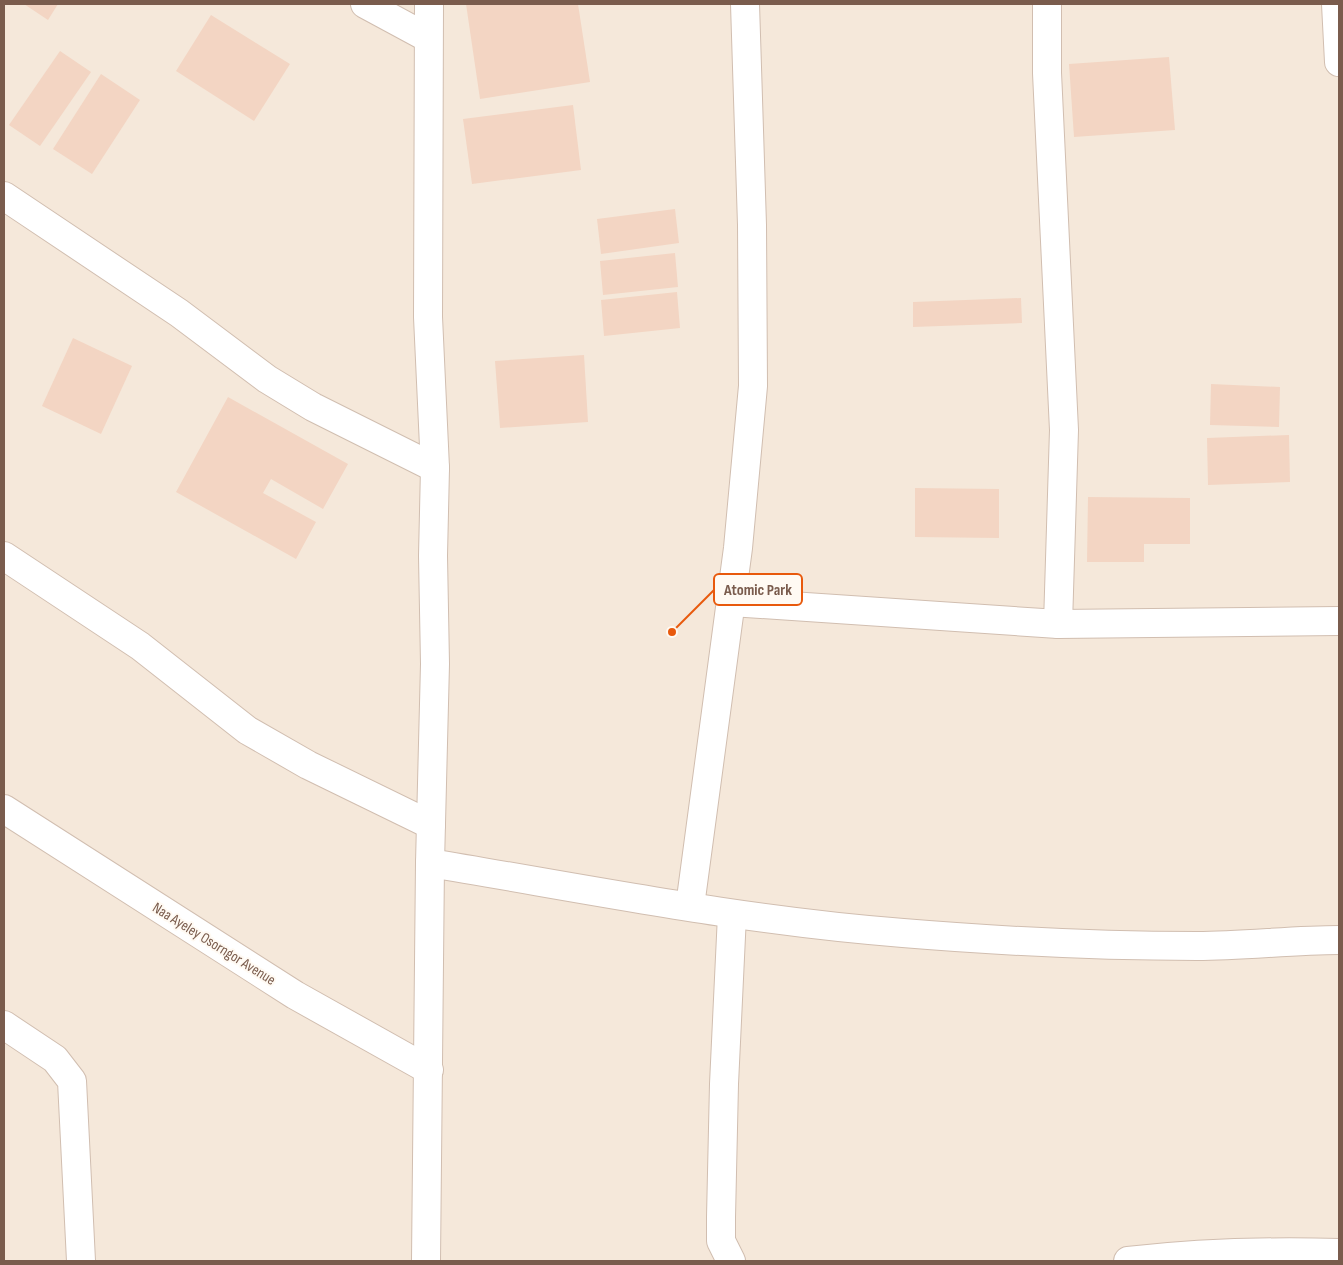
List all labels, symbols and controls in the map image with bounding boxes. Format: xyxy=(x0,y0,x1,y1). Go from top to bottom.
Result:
callout: Atomic Park xyxy=(714,574,802,605)
text: Atomic Park xyxy=(723,581,792,600)
street label: Naa Ayeley Osorngor Avenue xyxy=(149,898,279,990)

